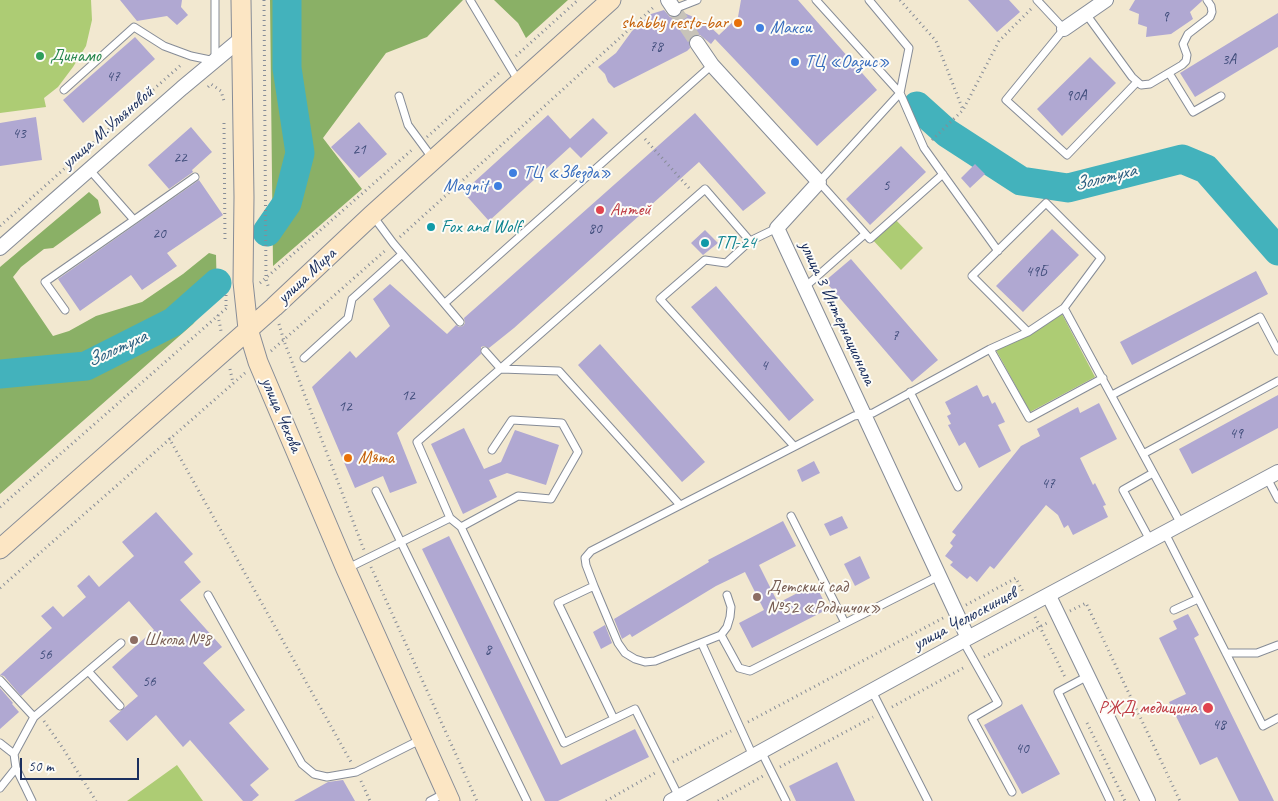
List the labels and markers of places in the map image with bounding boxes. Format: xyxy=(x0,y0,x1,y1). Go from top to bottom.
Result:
place label: shabby resto-bar xyxy=(621,12,728,34)
marker: shabby resto-bar xyxy=(732,17,744,29)
place label: Макси xyxy=(770,17,812,39)
marker: Макси xyxy=(754,22,766,34)
place label: Динамо xyxy=(50,45,101,67)
marker: Динамо xyxy=(34,50,46,62)
place label: ТЦ «Оазис» xyxy=(805,51,890,73)
marker: ТЦ «Оазис» xyxy=(789,56,801,68)
place label: ТЦ «Звезда» xyxy=(523,162,611,184)
marker: ТЦ «Звезда» xyxy=(507,167,519,179)
place label: Magnit xyxy=(443,175,488,197)
marker: Magnit xyxy=(492,180,504,192)
place label: Антей xyxy=(610,199,651,221)
marker: Антей xyxy=(594,204,606,216)
place label: Fox and Wolf xyxy=(441,216,521,238)
marker: Fox and Wolf xyxy=(425,221,437,233)
place label: ТП-24 xyxy=(715,232,756,254)
marker: ТП-24 xyxy=(699,237,711,249)
place label: Мята xyxy=(358,447,394,469)
marker: Мята xyxy=(342,452,354,464)
place label: Детский сад №52 «Родничок» xyxy=(767,576,881,618)
marker: Детский сад №52 «Родничок» xyxy=(751,591,763,603)
place label: Школа №8 xyxy=(144,629,211,651)
marker: Школа №8 xyxy=(128,634,140,646)
place label: РЖД медицина xyxy=(1099,697,1197,719)
marker: РЖД медицина xyxy=(1201,701,1215,715)

